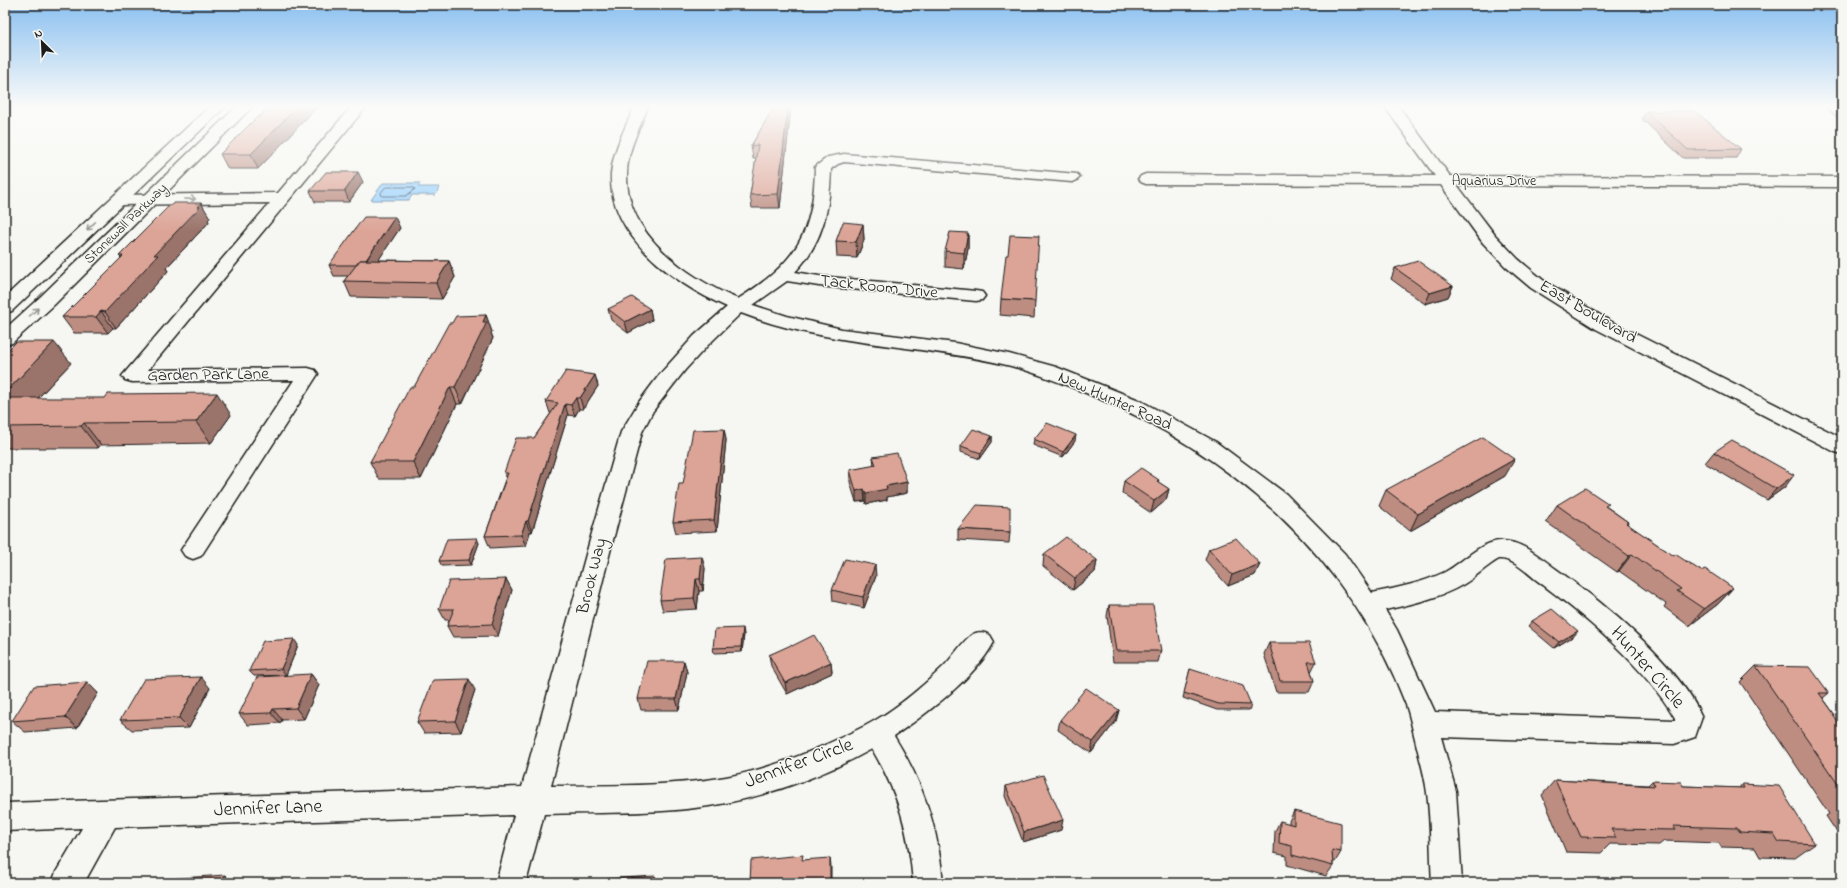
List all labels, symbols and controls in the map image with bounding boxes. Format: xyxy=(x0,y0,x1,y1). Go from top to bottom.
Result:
north arrow xyxy=(22,22,62,62)
text: N xyxy=(32,25,45,43)
street label: Aquarius Drive xyxy=(1452,171,1537,192)
street label: Stonewall Parkway xyxy=(80,178,173,270)
one-way arrow xyxy=(183,195,196,203)
one-way arrow xyxy=(86,221,96,231)
street label: Tack Room Drive xyxy=(819,268,939,306)
street label: East Boulevard xyxy=(1535,274,1642,350)
one-way arrow xyxy=(29,308,39,317)
street label: Garden Park Lane xyxy=(147,361,269,389)
street label: New Hunter Road xyxy=(1054,365,1176,437)
street label: Brook Way xyxy=(570,535,614,618)
street label: Hunter Circle xyxy=(1603,620,1691,716)
street label: Jennifer Circle xyxy=(741,731,857,797)
street label: Jennifer Lane xyxy=(213,793,323,825)

